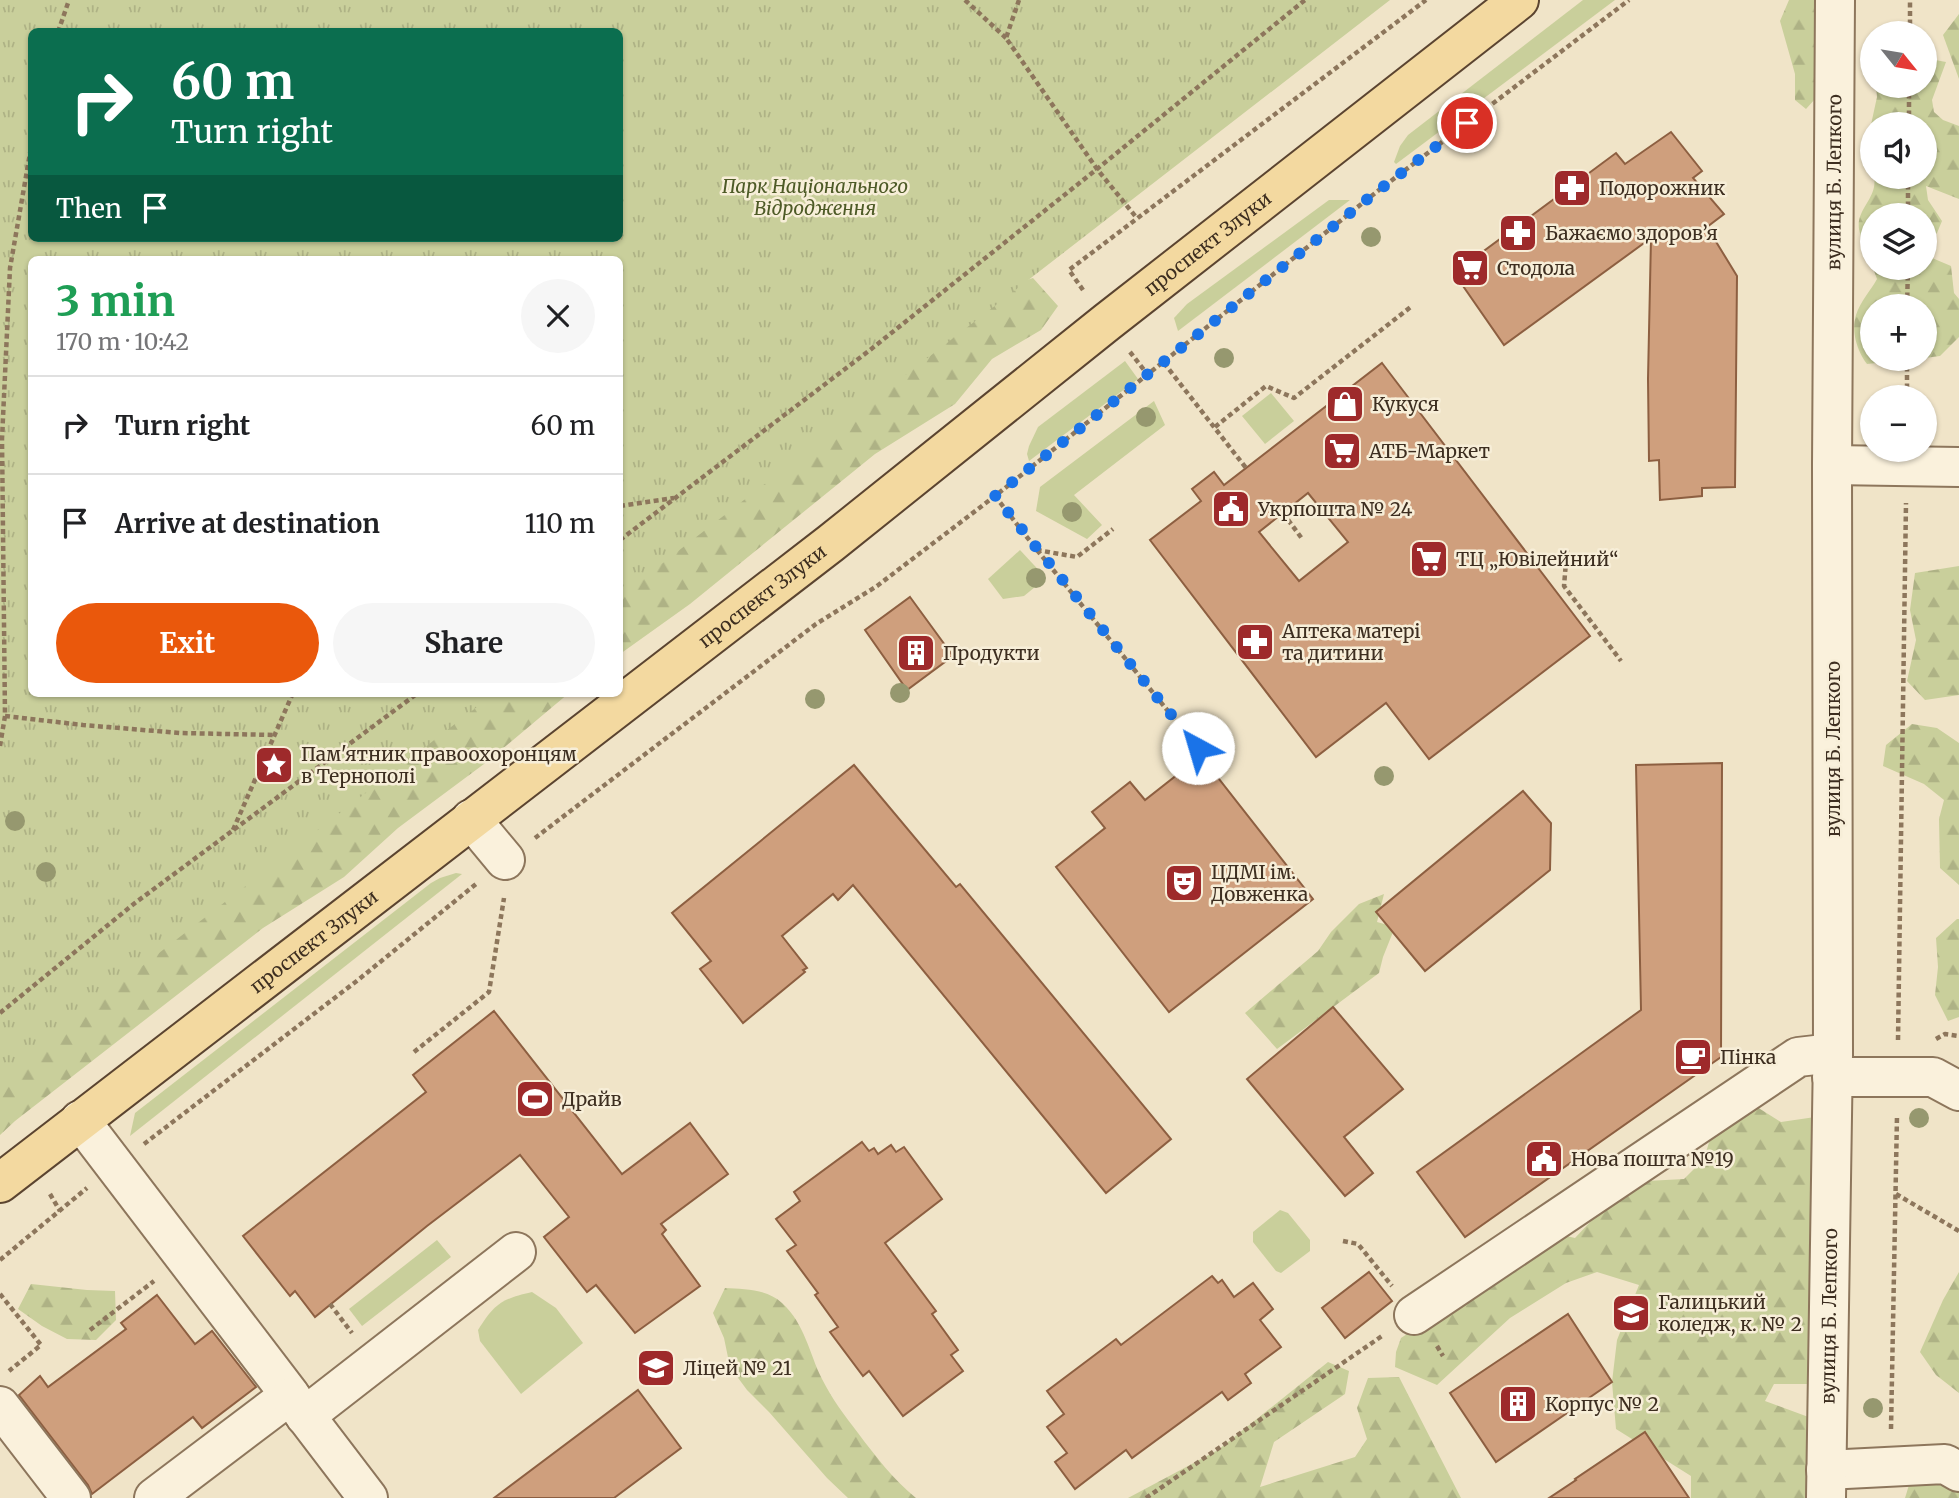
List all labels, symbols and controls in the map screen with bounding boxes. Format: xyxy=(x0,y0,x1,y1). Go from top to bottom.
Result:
north arrow xyxy=(1860,21,1937,98)
map controls xyxy=(1860,21,1937,462)
text: 60 m xyxy=(171,51,294,112)
icon: right xyxy=(56,56,147,147)
pin xyxy=(1437,93,1497,153)
street label: вулиця Б. Лепкого xyxy=(1821,94,1846,270)
icon: arrive xyxy=(1448,104,1486,142)
text: Turn right xyxy=(171,112,333,152)
button: sound xyxy=(1860,112,1937,189)
pharmacy icon: Подорожник xyxy=(1551,167,1593,209)
park label: Парк Національного Відродження xyxy=(722,174,908,220)
place label: Подорожник xyxy=(1599,176,1725,200)
street label: проспект Злуки xyxy=(1139,186,1276,301)
icon: arrive xyxy=(136,189,174,227)
text: Then xyxy=(56,192,122,225)
button: layers xyxy=(1860,203,1937,280)
pharmacy icon: Бажаємо здоров’я xyxy=(1497,212,1539,254)
place label: Бажаємо здоров’я xyxy=(1545,221,1718,245)
supermarket icon: Стодола xyxy=(1449,247,1491,289)
place label: Стодола xyxy=(1497,256,1575,280)
text: 3 min xyxy=(56,275,175,327)
button: close xyxy=(521,279,595,353)
button: + xyxy=(1860,294,1937,371)
text: 170 m · 10:42 xyxy=(56,327,189,356)
shop icon: Кукуся xyxy=(1324,383,1366,425)
button: − xyxy=(1860,385,1937,462)
place label: Кукуся xyxy=(1372,392,1439,416)
icon: right xyxy=(56,406,94,444)
text: Turn right xyxy=(115,409,250,442)
text: 60 m xyxy=(531,409,595,442)
supermarket icon: АТБ-Маркет xyxy=(1321,430,1363,472)
place label: АТБ-Маркет xyxy=(1368,439,1490,463)
public building icon: Укрпошта № 24 xyxy=(1210,488,1252,530)
place label: Укрпошта № 24 xyxy=(1257,497,1413,521)
icon: arrive xyxy=(56,504,94,542)
text: Arrive at destination xyxy=(115,507,380,540)
text: 110 m xyxy=(525,507,595,540)
supermarket icon: ТЦ „Ювілейний“ xyxy=(1408,538,1450,580)
street label: проспект Злуки xyxy=(693,539,831,653)
place label: ТЦ „Ювілейний“ xyxy=(1456,547,1619,571)
button: Exit xyxy=(56,603,319,683)
button: Share xyxy=(333,603,595,683)
place label: Аптека матері та дитини xyxy=(1281,619,1421,665)
pharmacy icon: Аптека матері та дитини xyxy=(1234,621,1276,663)
building icon: Продукти xyxy=(895,632,937,674)
place label: Продукти xyxy=(943,641,1040,665)
street label: вулиця Б. Лепкого xyxy=(1821,661,1845,837)
position arrow xyxy=(1161,711,1235,785)
place label: Пам'ятник правоохоронцям в Тернополі xyxy=(301,742,577,788)
place icon: Пам'ятник правоохоронцям в Тернополі xyxy=(253,744,295,786)
place label: ЦДМІ ім. Довженка xyxy=(1211,860,1308,906)
theatre icon: ЦДМІ ім. Довженка xyxy=(1163,862,1205,904)
street label: проспект Злуки xyxy=(245,885,382,998)
cafe icon: Пінка xyxy=(1672,1036,1714,1078)
place label: Пінка xyxy=(1720,1045,1776,1069)
sports icon: Драйв xyxy=(514,1078,556,1120)
place label: Драйв xyxy=(562,1087,622,1111)
public building icon: Нова пошта №19 xyxy=(1523,1138,1565,1180)
place label: Нова пошта №19 xyxy=(1571,1147,1734,1171)
street label: вулиця Б. Лепкого xyxy=(1815,1228,1842,1404)
place label: Галицький коледж, к. № 2 xyxy=(1658,1290,1802,1336)
school or university icon: Галицький коледж, к. № 2 xyxy=(1610,1292,1652,1334)
school or university icon: Ліцей № 21 xyxy=(635,1347,677,1389)
place label: Ліцей № 21 xyxy=(683,1356,792,1380)
building icon: Корпус № 2 xyxy=(1497,1383,1539,1425)
place label: Корпус № 2 xyxy=(1545,1392,1659,1416)

